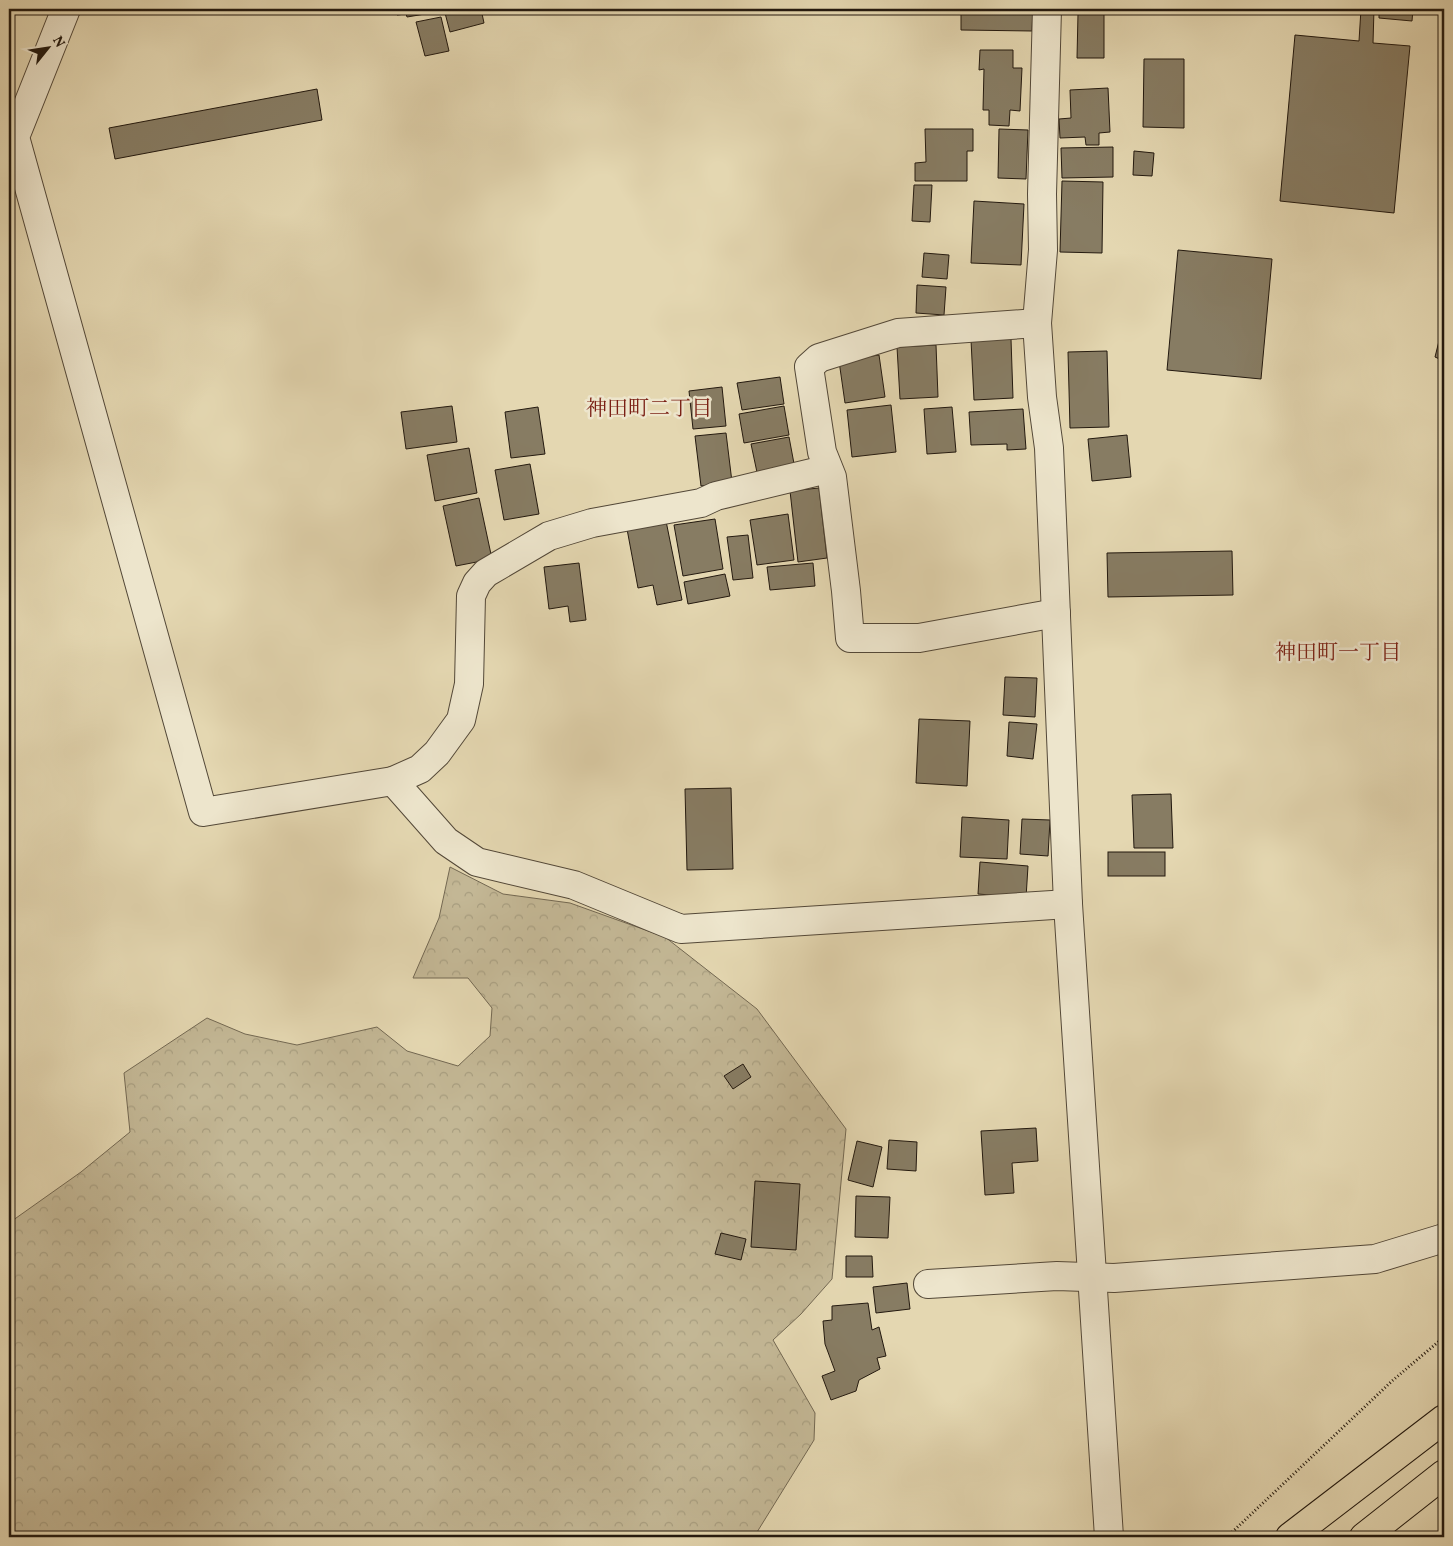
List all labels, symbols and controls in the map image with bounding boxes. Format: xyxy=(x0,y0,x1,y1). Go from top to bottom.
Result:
north arrow xyxy=(22,22,72,72)
text: N xyxy=(47,33,69,51)
district label: 神田町二丁目 xyxy=(586,395,712,424)
district label: 神田町一丁目 xyxy=(1275,639,1401,668)

